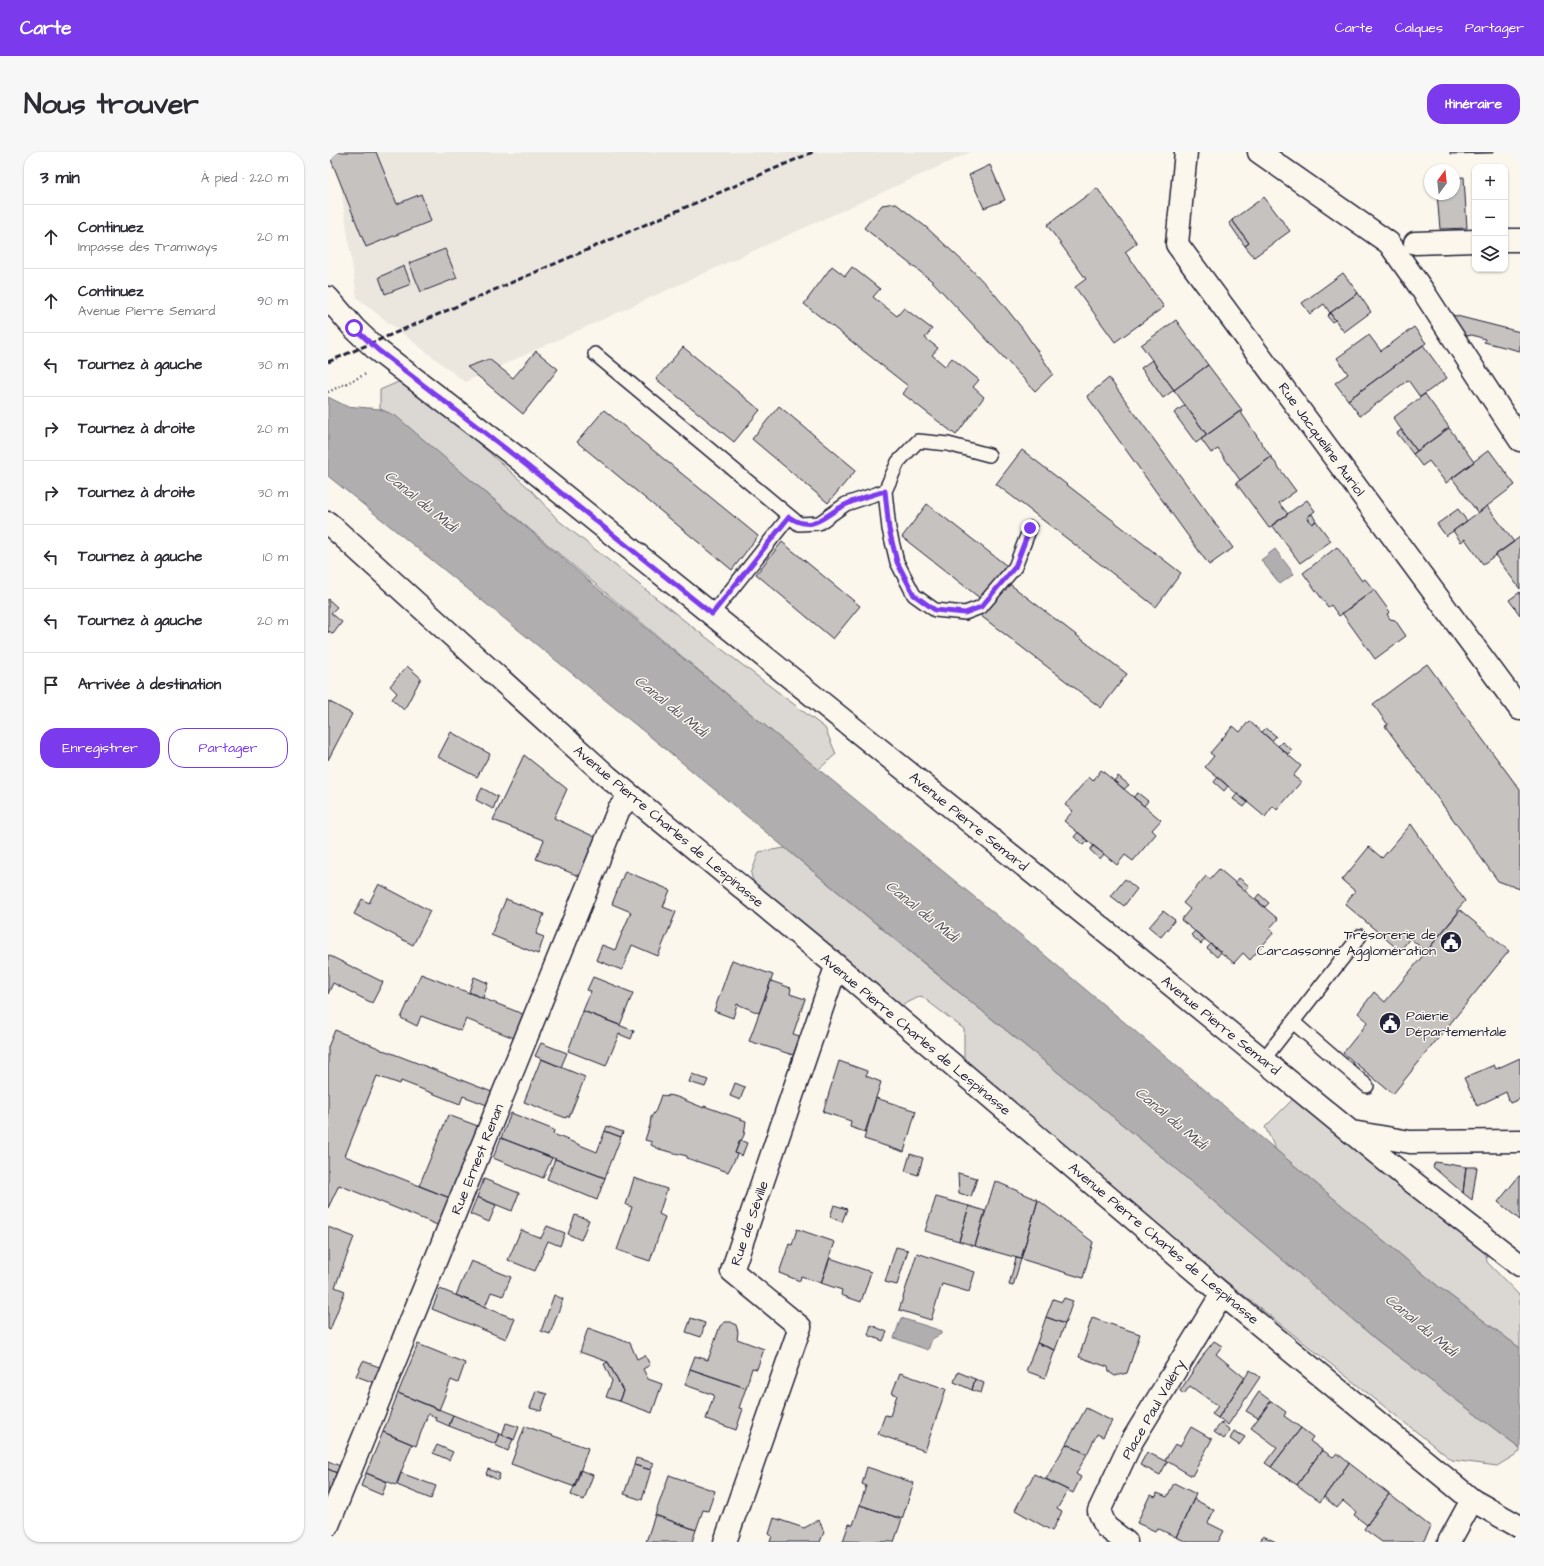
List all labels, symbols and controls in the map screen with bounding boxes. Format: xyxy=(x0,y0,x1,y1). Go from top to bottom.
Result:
text: Carte xyxy=(20,15,72,42)
text: Carte xyxy=(1335,18,1373,38)
text: Calques xyxy=(1395,18,1443,38)
text: Partager xyxy=(1465,18,1524,38)
button: Itinéraire xyxy=(1427,84,1520,124)
text: Nous trouver xyxy=(24,85,199,124)
north arrow xyxy=(1424,164,1460,200)
map controls xyxy=(1472,164,1508,272)
button: + xyxy=(1472,164,1508,200)
text: 3 min xyxy=(40,166,80,190)
text: À pied · 220 m xyxy=(201,169,288,187)
button: − xyxy=(1472,200,1508,236)
text: Continuez xyxy=(78,217,144,238)
icon: ahead xyxy=(40,226,62,248)
text: 20 m xyxy=(257,228,288,246)
button: layers xyxy=(1472,236,1508,272)
text: Impasse des Tramways xyxy=(78,238,217,256)
text: Continuez xyxy=(78,281,144,302)
icon: ahead xyxy=(40,290,62,312)
text: 90 m xyxy=(257,292,288,310)
text: Avenue Pierre Semard xyxy=(78,302,215,320)
route start xyxy=(345,319,363,337)
icon: left xyxy=(40,354,62,376)
text: Tournez à gauche xyxy=(78,354,202,375)
text: 30 m xyxy=(258,356,288,374)
street label: Rue Jacqueline Auriol xyxy=(1273,379,1369,500)
icon: right xyxy=(40,418,62,440)
text: Tournez à droite xyxy=(78,418,195,439)
text: 20 m xyxy=(257,420,288,438)
water label: Canal du Midi xyxy=(380,466,463,538)
icon: right xyxy=(40,482,62,504)
text: Tournez à droite xyxy=(78,482,195,503)
text: 30 m xyxy=(258,484,288,502)
route end xyxy=(1021,519,1039,537)
icon: left xyxy=(40,546,62,568)
text: Tournez à gauche xyxy=(78,546,202,567)
text: 10 m xyxy=(263,548,288,566)
icon: left xyxy=(40,610,62,632)
text: Tournez à gauche xyxy=(78,610,202,631)
text: 20 m xyxy=(257,612,288,630)
water label: Canal du Midi xyxy=(630,671,713,743)
icon: arrive xyxy=(40,674,62,696)
text: Arrivée à destination xyxy=(78,674,221,695)
button: Enregistrer xyxy=(40,728,160,768)
button: Partager xyxy=(168,728,288,768)
street label: Avenue Pierre Charles de Lespinasse xyxy=(569,741,768,913)
street label: Avenue Pierre Semard xyxy=(905,767,1032,876)
water label: Canal du Midi xyxy=(881,876,964,948)
place label: Trésorerie de Carcassonne Agglomération xyxy=(1257,925,1436,961)
public building icon: Trésorerie de Carcassonne Agglomération xyxy=(1438,929,1464,955)
street label: Avenue Pierre Charles de Lespinasse xyxy=(816,949,1015,1121)
street label: Avenue Pierre Semard xyxy=(1157,971,1284,1080)
place label: Paierie Départementale xyxy=(1406,1006,1507,1042)
public building icon: Paierie Départementale xyxy=(1377,1010,1403,1036)
water label: Canal du Midi xyxy=(1130,1082,1212,1156)
street label: Rue Ernest Renan xyxy=(447,1101,509,1218)
street label: Avenue Pierre Charles de Lespinasse xyxy=(1064,1158,1263,1330)
street label: Rue de Séville xyxy=(726,1178,774,1268)
water label: Canal du Midi xyxy=(1380,1289,1462,1363)
street label: Place Paul Valéry xyxy=(1117,1356,1191,1463)

